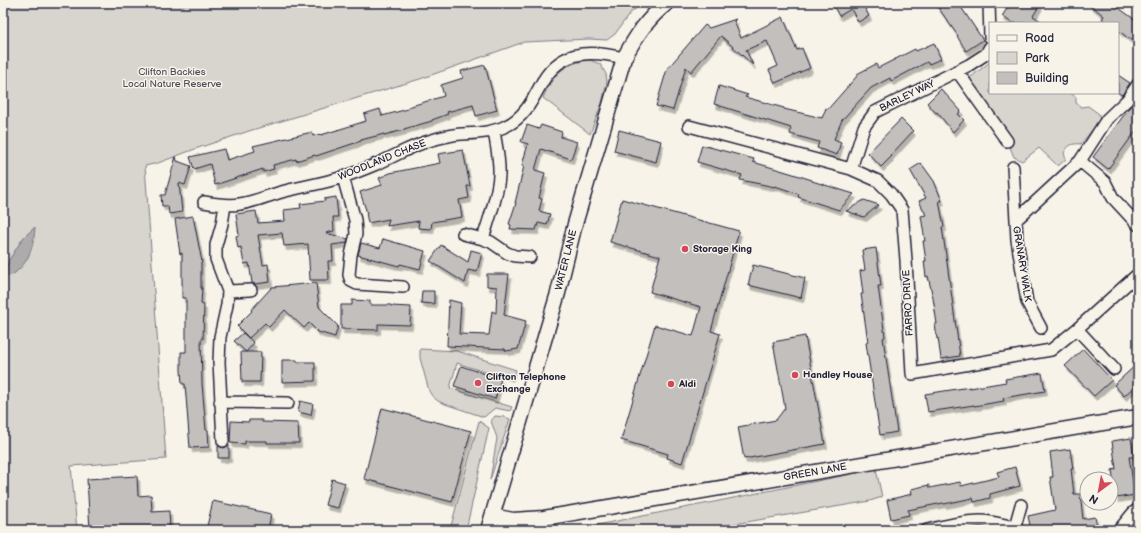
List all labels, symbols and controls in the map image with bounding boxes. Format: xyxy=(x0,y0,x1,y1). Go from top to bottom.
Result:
legend xyxy=(989,22,1119,94)
text: Road xyxy=(1025,31,1054,46)
text: Park xyxy=(1025,51,1049,66)
park label: Clifton Backies Local Nature Reserve xyxy=(123,66,222,90)
text: Building xyxy=(1025,71,1069,86)
street label: BARLEY WAY xyxy=(877,77,937,115)
street label: WOODLAND CHASE xyxy=(336,137,428,183)
street label: GRANARY WALK xyxy=(1010,225,1034,303)
street label: WATER LANE xyxy=(553,228,579,291)
place label: Storage King xyxy=(693,243,752,255)
marker: Storage King xyxy=(680,244,690,254)
street label: FARRO DRIVE xyxy=(900,269,916,336)
place label: Handley House xyxy=(803,369,872,381)
marker: Handley House xyxy=(790,370,800,380)
place label: Clifton Telephone Exchange xyxy=(486,371,566,395)
marker: Clifton Telephone Exchange xyxy=(473,378,483,388)
place label: Aldi xyxy=(678,378,696,390)
marker: Aldi xyxy=(666,379,676,389)
street label: GREEN LANE xyxy=(782,460,848,483)
north arrow xyxy=(1079,471,1119,511)
text: N xyxy=(1087,491,1101,507)

